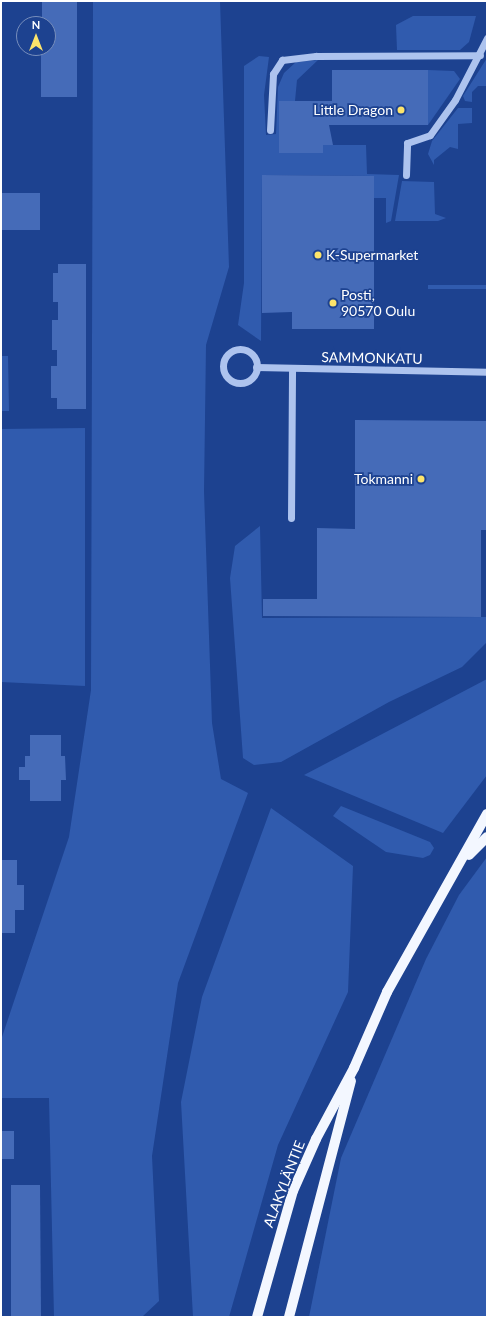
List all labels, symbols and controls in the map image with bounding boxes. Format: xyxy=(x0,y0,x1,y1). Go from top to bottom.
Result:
north arrow xyxy=(16,16,56,56)
text: N xyxy=(32,18,40,31)
place label: Little Dragon xyxy=(313,102,393,118)
marker: Little Dragon xyxy=(396,105,406,115)
place label: K-Supermarket xyxy=(326,247,418,263)
marker: K-Supermarket xyxy=(313,250,323,260)
place label: Posti, 90570 Oulu xyxy=(341,287,415,320)
marker: Posti, 90570 Oulu xyxy=(328,298,338,308)
street label: SAMMONKATU xyxy=(321,349,423,367)
place label: Tokmanni xyxy=(354,471,413,487)
marker: Tokmanni xyxy=(416,474,426,484)
street label: ALAKYLÄNTIE xyxy=(260,1138,308,1230)

